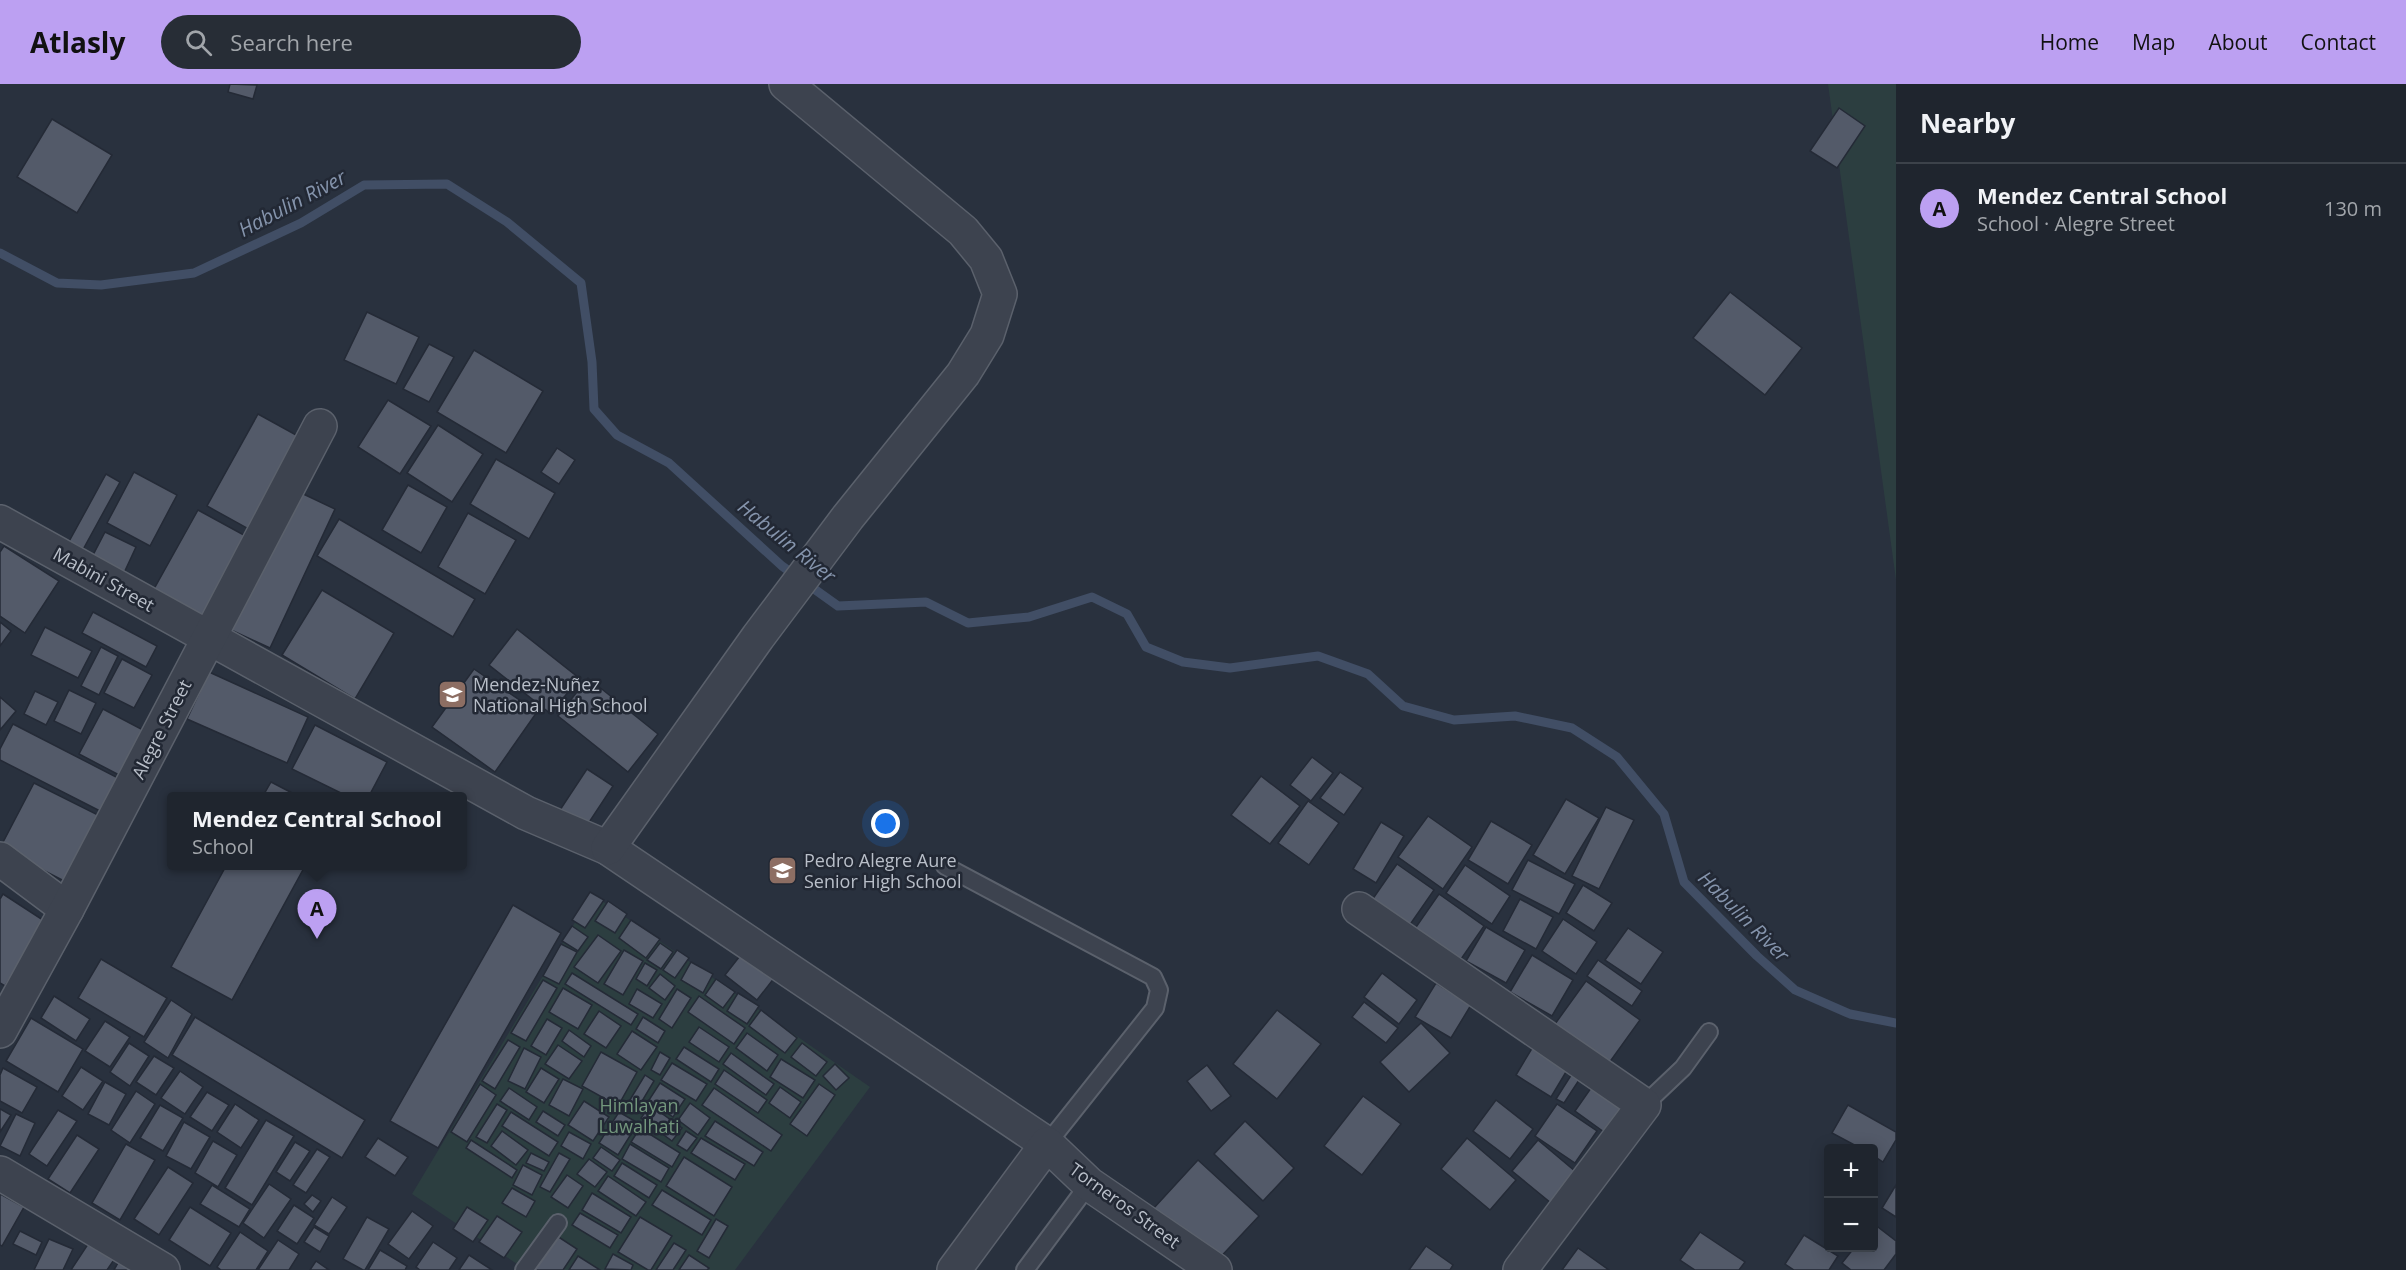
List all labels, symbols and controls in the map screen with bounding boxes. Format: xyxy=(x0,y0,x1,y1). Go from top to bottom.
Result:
search box xyxy=(161,15,581,69)
text: Atlasly xyxy=(30,23,125,61)
icon: search xyxy=(182,26,215,59)
text: Search here xyxy=(230,27,353,57)
text: Home xyxy=(2040,28,2099,56)
text: Map xyxy=(2132,28,2175,56)
text: About xyxy=(2208,28,2268,56)
text: Contact xyxy=(2301,28,2376,56)
text: Nearby xyxy=(1920,105,2015,141)
water label: Habulin River xyxy=(233,163,352,243)
text: Mendez Central School xyxy=(1977,180,2227,210)
text: A xyxy=(1933,195,1946,222)
text: 130 m xyxy=(2324,195,2382,222)
text: School · Alegre Street xyxy=(1977,210,2175,237)
water label: Habulin River xyxy=(733,493,842,589)
street label: Mabini Street xyxy=(49,541,159,617)
place label: Mendez-Nuñez National High School xyxy=(473,672,648,717)
street label: Alegre Street xyxy=(126,675,196,783)
school or university icon: Mendez-Nuñez National High School xyxy=(436,678,468,710)
popup xyxy=(167,792,467,870)
text: Mendez Central School xyxy=(192,803,442,833)
your location xyxy=(871,809,900,838)
text: School xyxy=(192,833,254,860)
place label: Pedro Alegre Aure Senior High School xyxy=(804,848,961,893)
school or university icon: Pedro Alegre Aure Senior High School xyxy=(767,854,799,886)
water label: Habulin River xyxy=(1693,865,1796,968)
pin: A xyxy=(298,890,336,939)
park label: Himlayan Luwalhati xyxy=(599,1093,679,1138)
map controls xyxy=(1824,1144,1878,1252)
button: + xyxy=(1824,1144,1878,1198)
street label: Torneros Street xyxy=(1065,1157,1185,1253)
button: − xyxy=(1824,1198,1878,1252)

